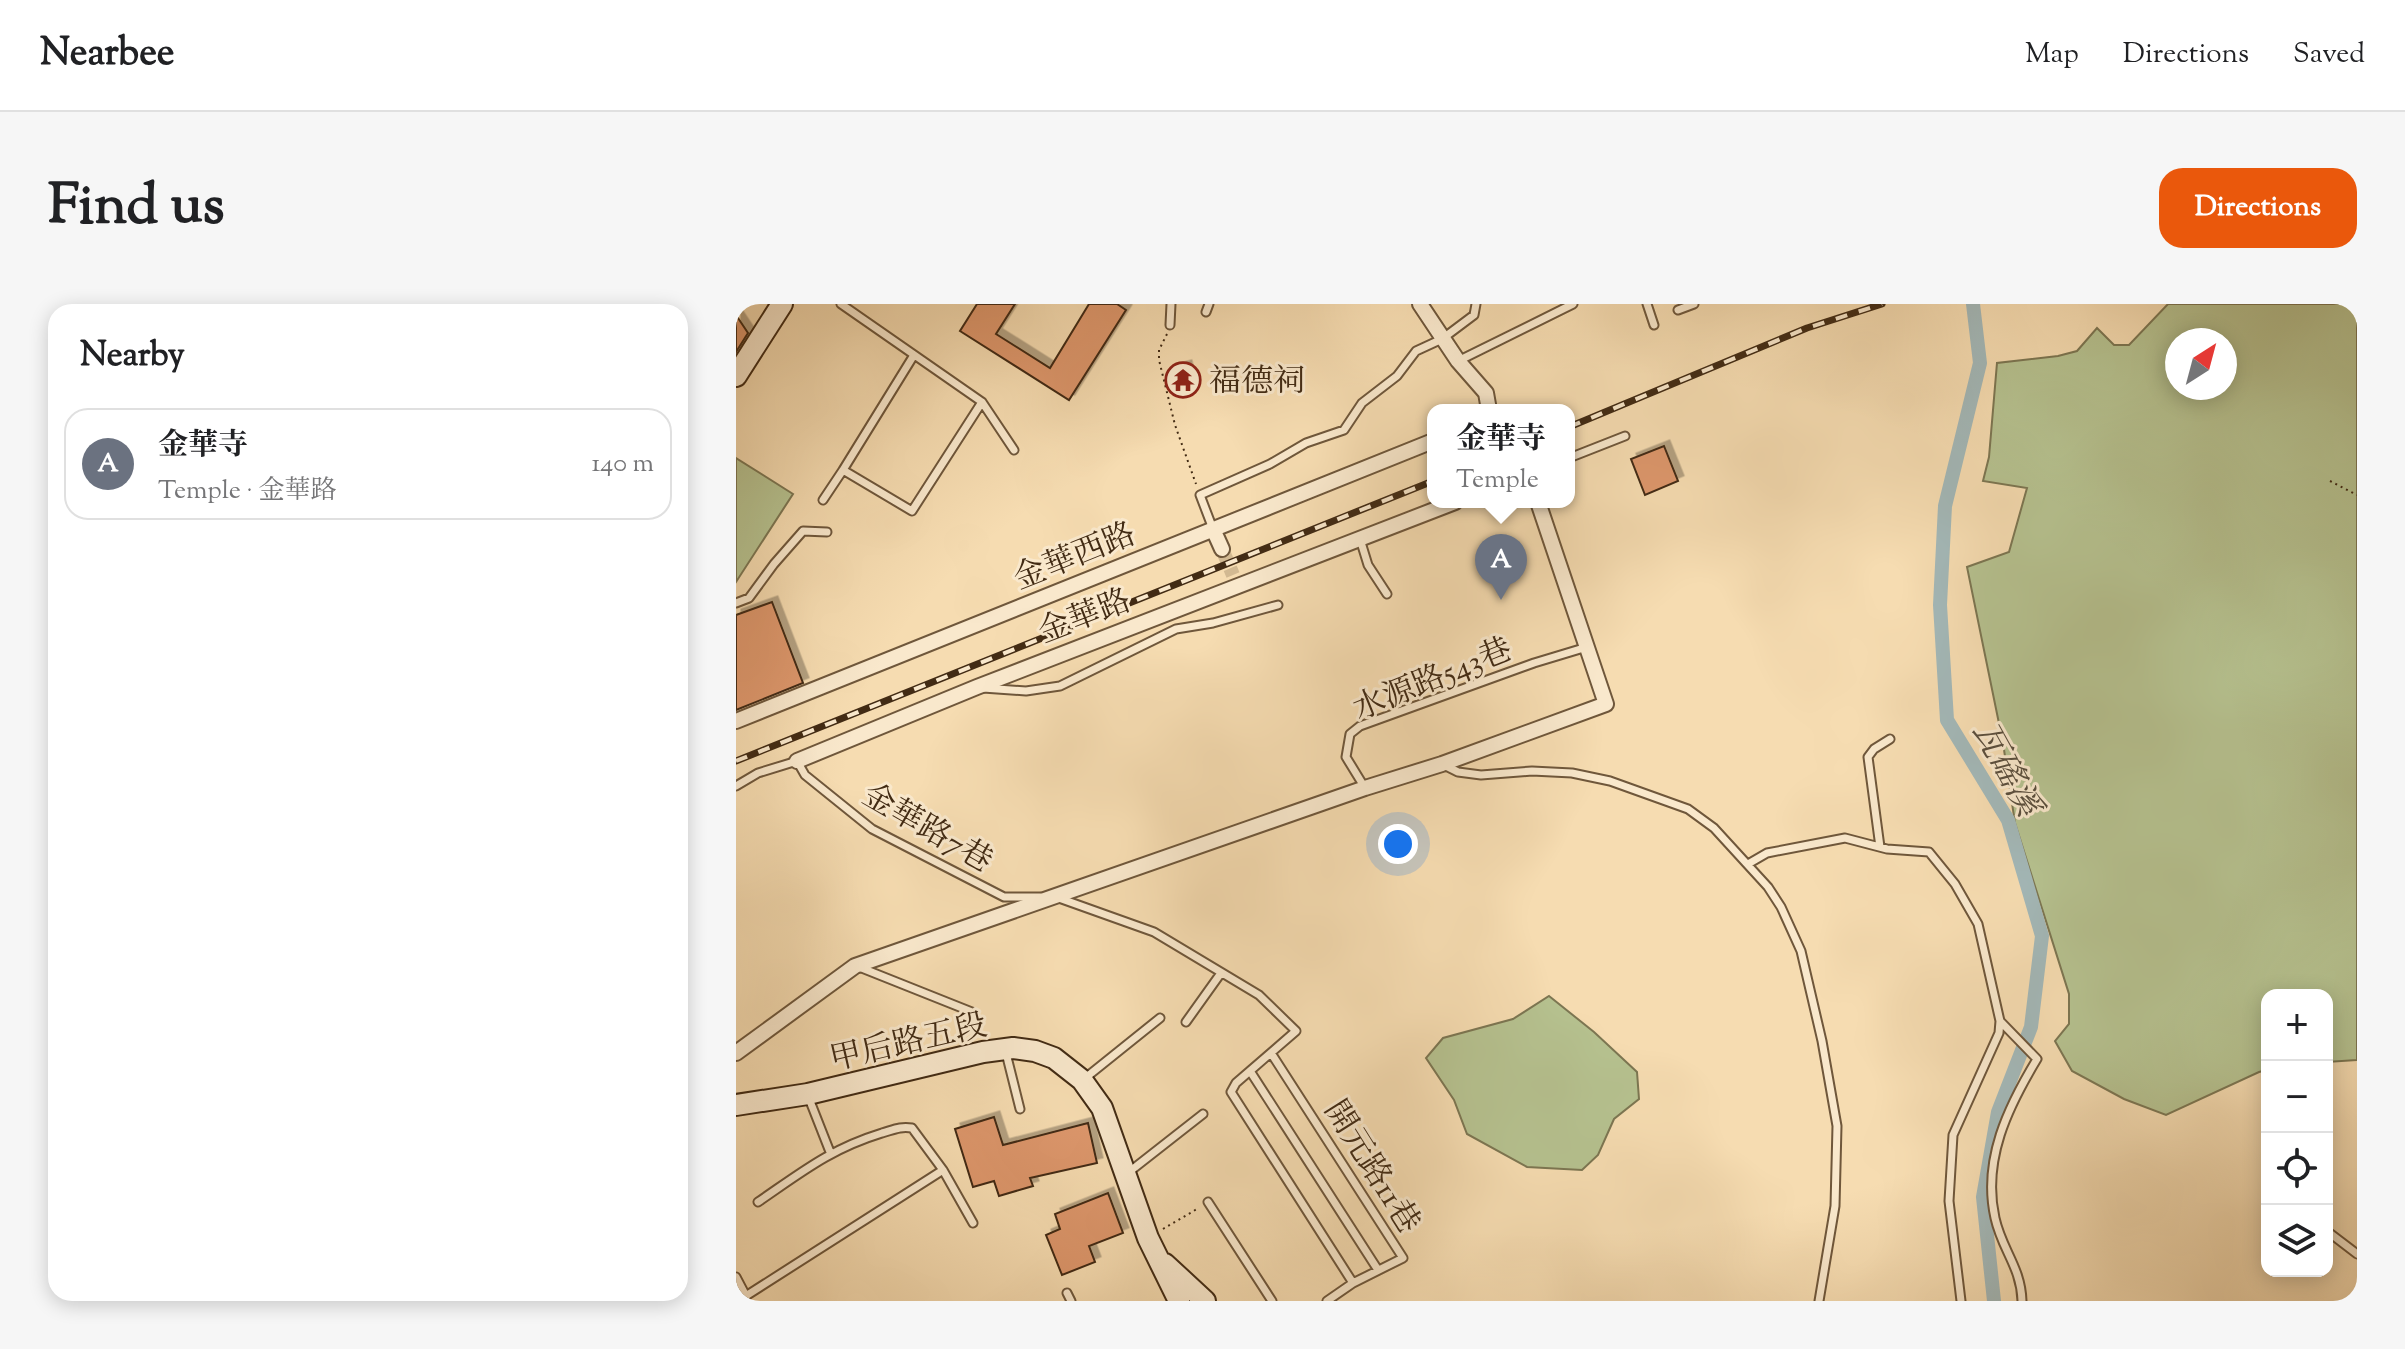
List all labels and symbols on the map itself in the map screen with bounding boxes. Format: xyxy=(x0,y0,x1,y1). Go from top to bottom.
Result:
north arrow xyxy=(2165,328,2237,400)
place label: 福德祠 xyxy=(1209,360,1305,406)
temple icon: 福德祠 xyxy=(1164,361,1202,399)
street label: 金華西路 xyxy=(1007,512,1143,603)
pin: A xyxy=(1475,534,1527,600)
street label: 金華路 xyxy=(1032,579,1138,656)
street label: 水源路543巷 xyxy=(1347,628,1520,734)
water label: 瓦磘溪 xyxy=(1959,713,2053,830)
street label: 金華路7巷 xyxy=(853,774,1000,886)
your location xyxy=(1378,824,1418,864)
street label: 甲后路五段 xyxy=(826,1004,992,1084)
street label: 開元路11巷 xyxy=(1311,1092,1430,1243)

